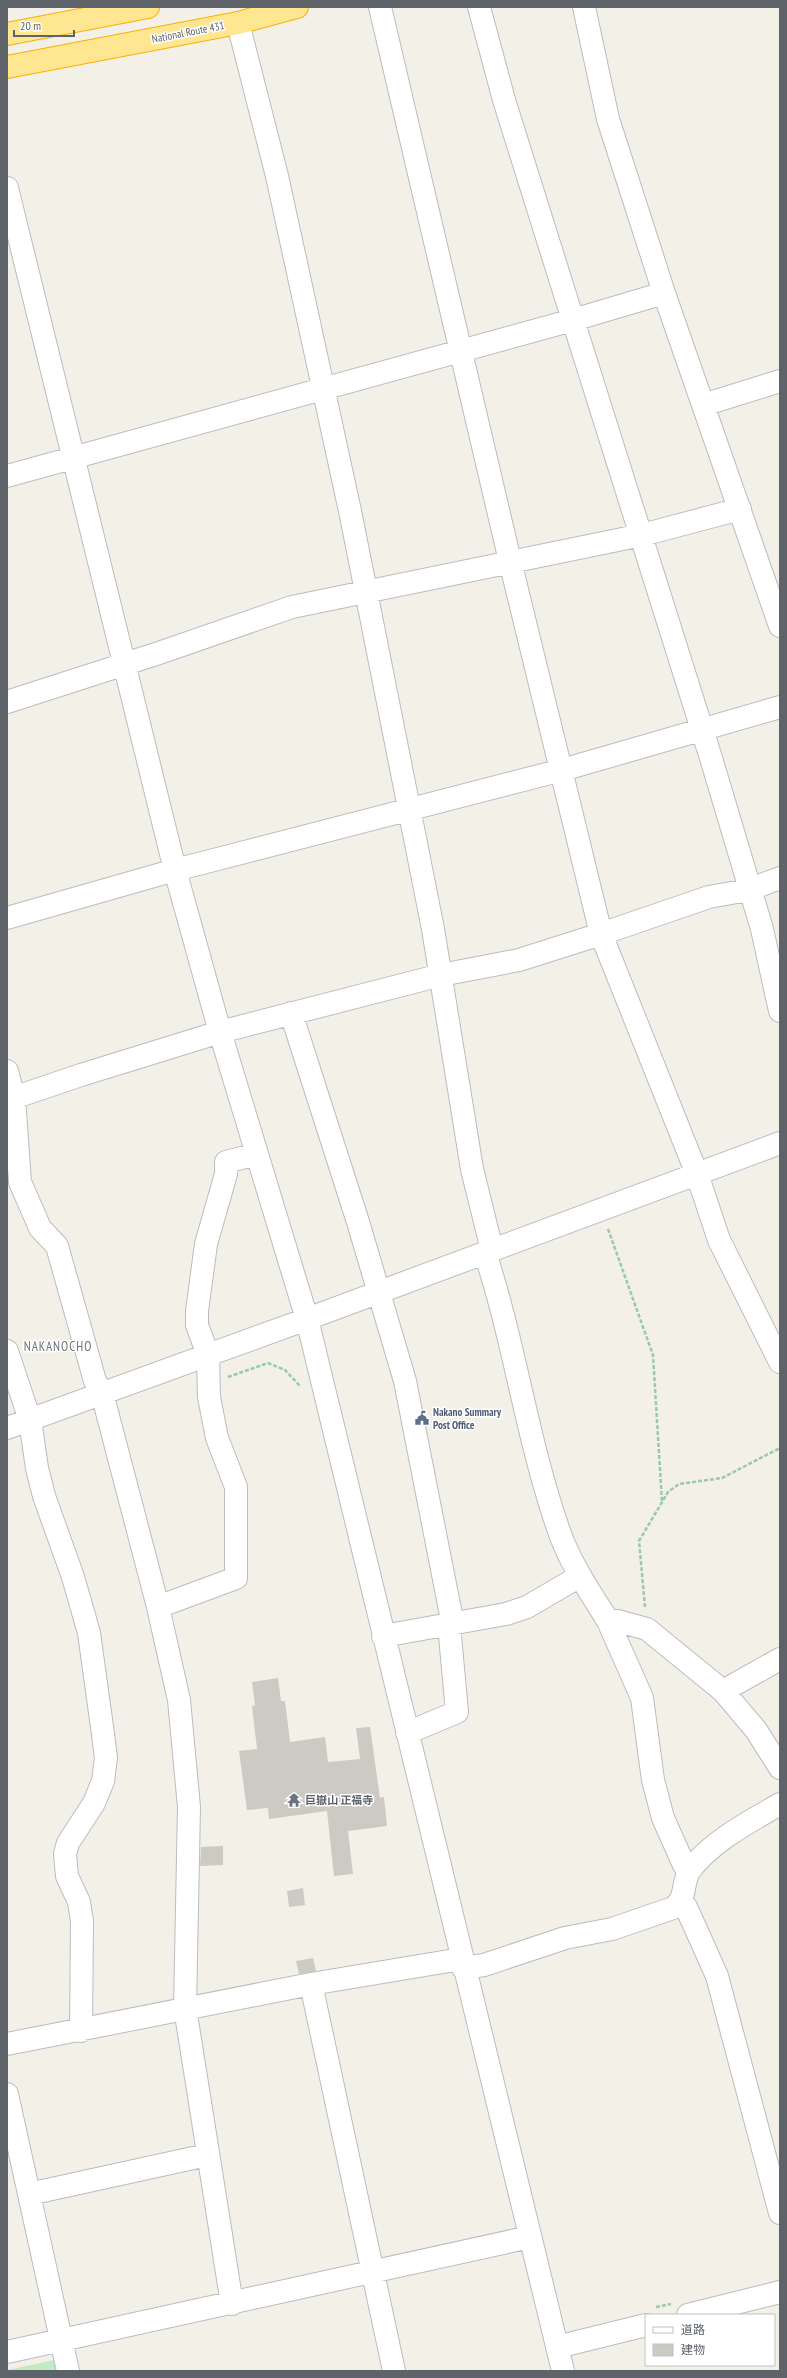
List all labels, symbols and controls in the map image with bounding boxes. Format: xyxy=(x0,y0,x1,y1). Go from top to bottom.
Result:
scale bar xyxy=(14,12,74,38)
text: 20 m xyxy=(20,18,41,33)
street label: National Route 431 xyxy=(151,18,226,46)
district label: NAKANOCHO xyxy=(24,1338,92,1355)
place label: Nakano Summary Post Office xyxy=(433,1405,502,1432)
public building icon: Nakano Summary Post Office xyxy=(414,1410,430,1426)
temple icon: 巨嶽山 正福寺 xyxy=(286,1792,302,1808)
place label: 巨嶽山 正福寺 xyxy=(305,1793,373,1807)
legend xyxy=(645,2314,775,2366)
text: 道路 xyxy=(681,2322,705,2337)
text: 建物 xyxy=(681,2342,705,2357)

